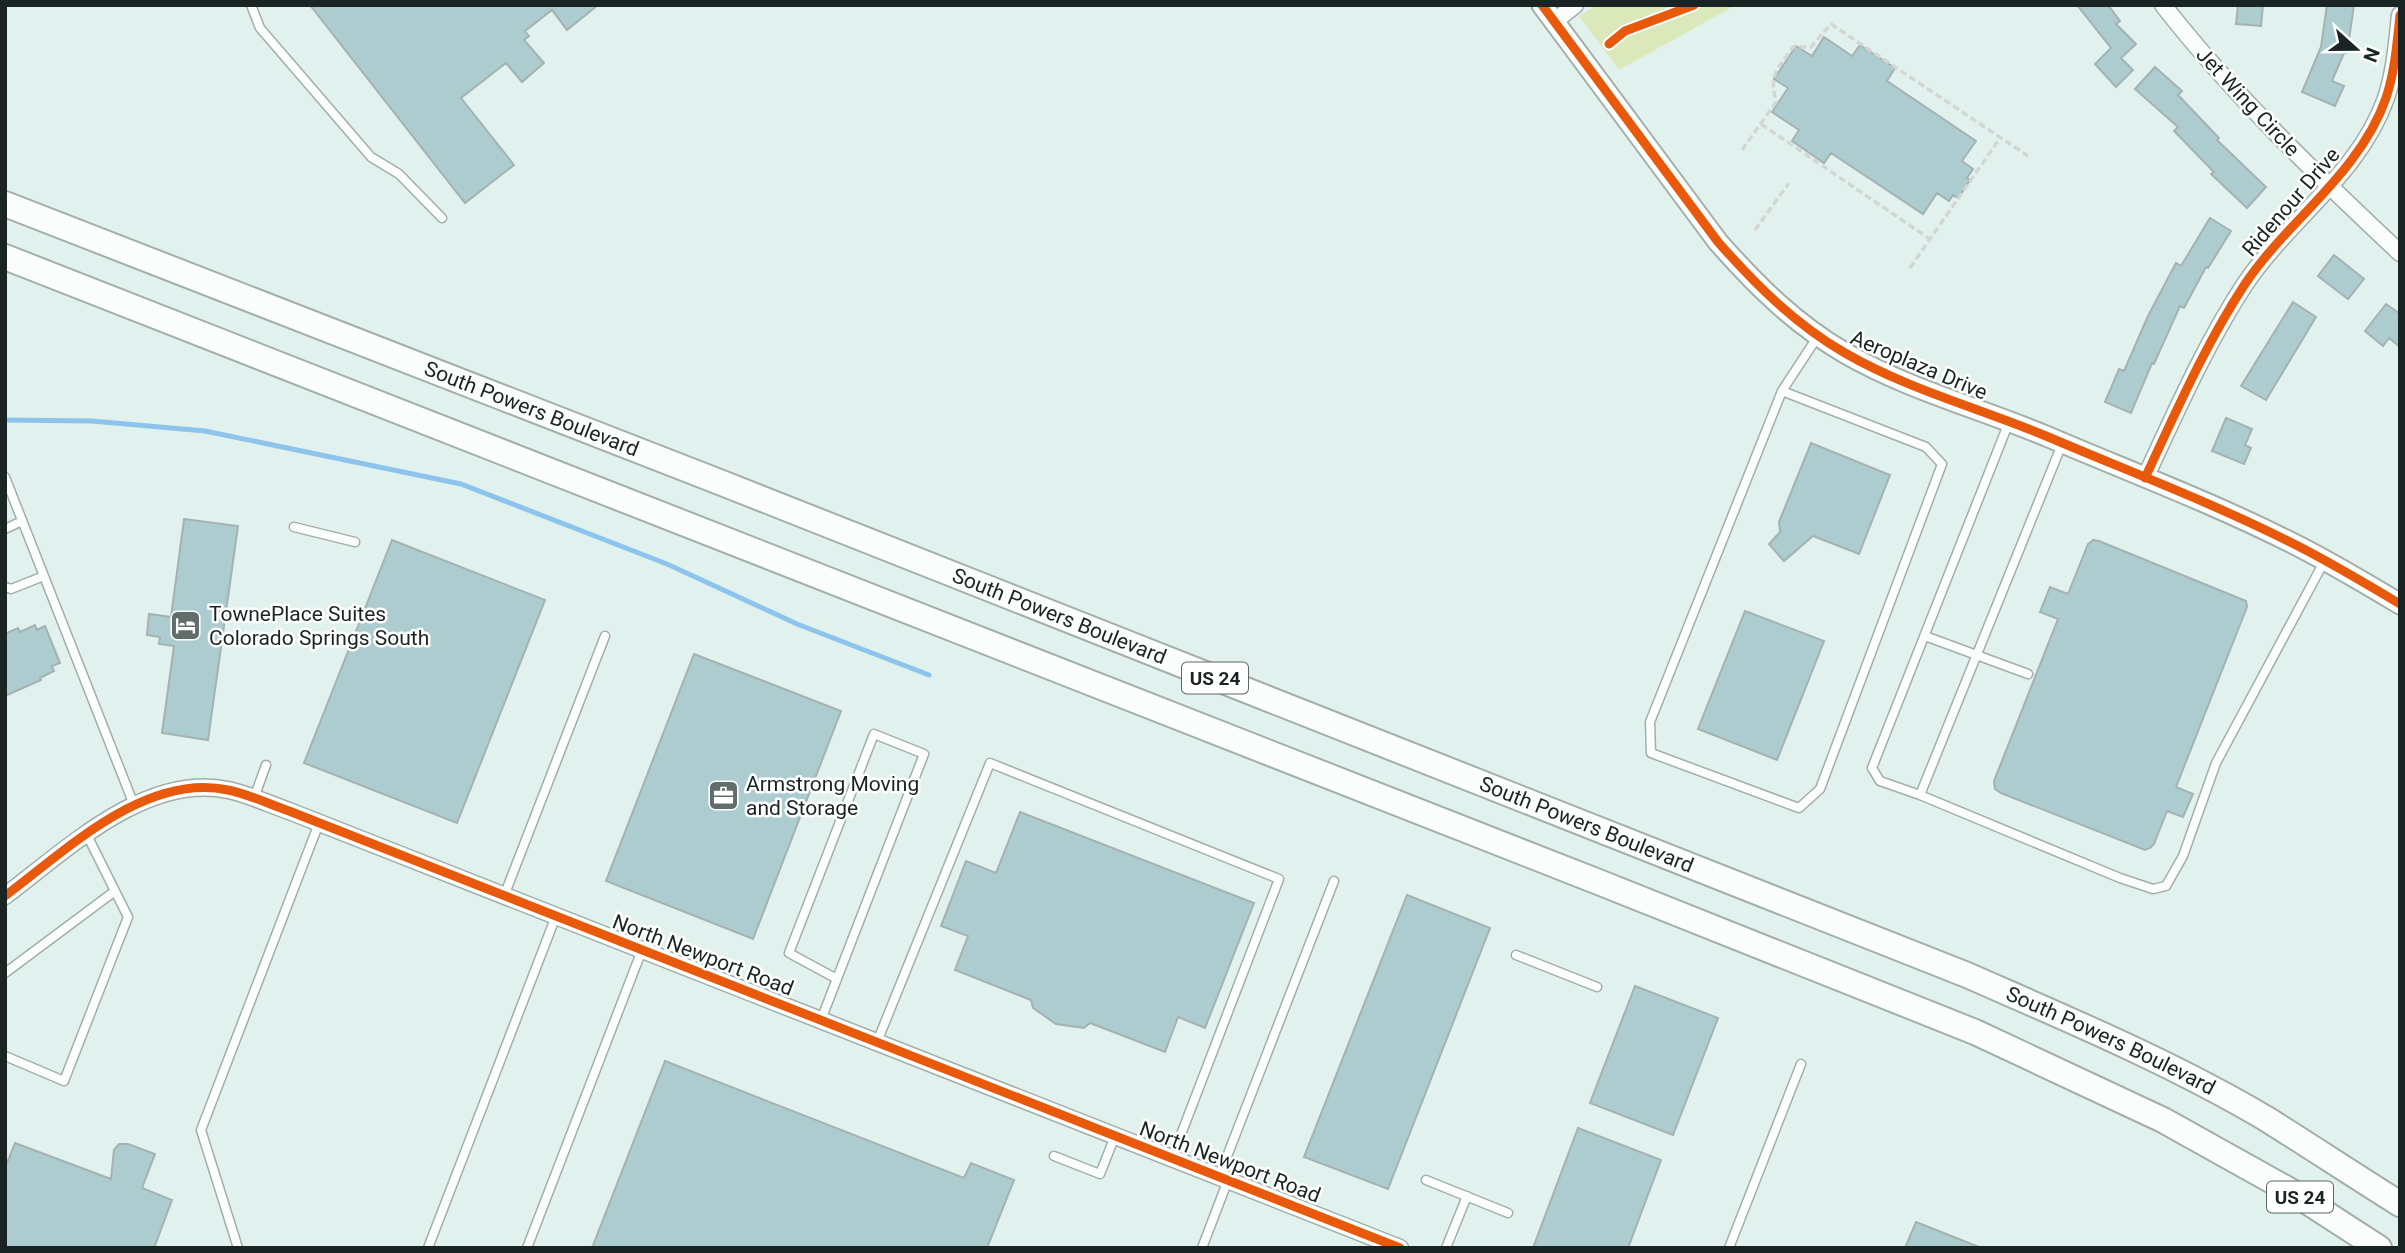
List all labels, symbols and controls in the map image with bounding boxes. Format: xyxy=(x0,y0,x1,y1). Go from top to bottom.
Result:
north arrow xyxy=(2321,14,2391,84)
street label: Jet Wing Circle xyxy=(2191,43,2305,161)
text: N xyxy=(2358,45,2385,65)
street label: Ridenour Drive xyxy=(2237,143,2345,261)
street label: Aeroplaza Drive xyxy=(1847,325,1991,405)
street label: South Powers Boulevard xyxy=(421,356,642,461)
street label: South Powers Boulevard xyxy=(949,563,1170,669)
place label: TownePlace Suites Colorado Springs South xyxy=(209,602,429,650)
hotel icon: TownePlace Suites Colorado Springs South xyxy=(169,609,203,643)
road number: US 24 xyxy=(1182,663,1248,694)
place label: Armstrong Moving and Storage xyxy=(746,772,919,820)
street label: South Powers Boulevard xyxy=(1476,772,1697,878)
office icon: Armstrong Moving and Storage xyxy=(706,779,740,813)
street label: North Newport Road xyxy=(609,909,797,1001)
street label: South Powers Boulevard xyxy=(2002,982,2219,1100)
street label: North Newport Road xyxy=(1136,1116,1324,1208)
road number: US 24 xyxy=(2267,1182,2333,1212)

